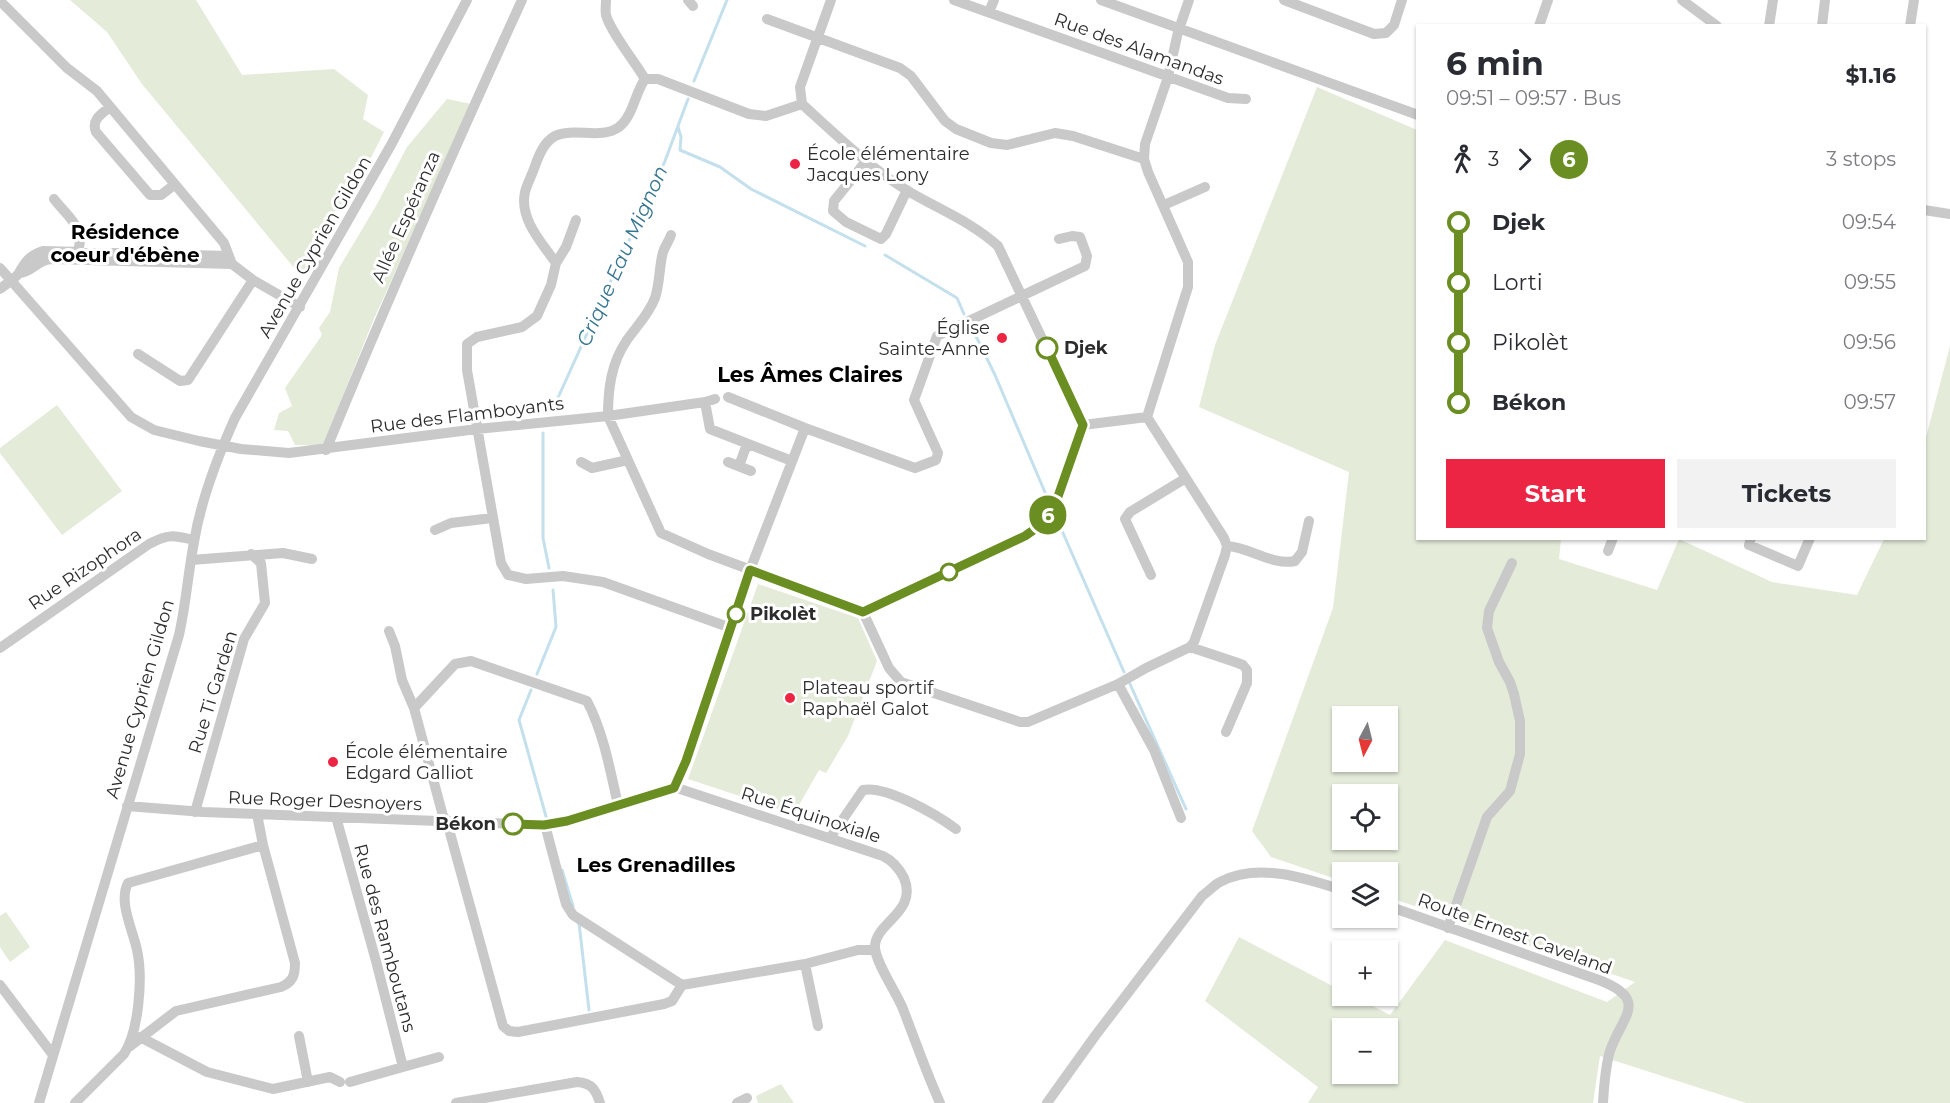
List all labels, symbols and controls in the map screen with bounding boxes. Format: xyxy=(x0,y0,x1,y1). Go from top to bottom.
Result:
street label: Rue des Alamandas xyxy=(1051,8,1227,90)
text: 6 min xyxy=(1446,43,1544,83)
text: $1.16 xyxy=(1846,62,1896,89)
text: 09:51 – 09:57 · Bus xyxy=(1446,86,1621,110)
place label: École élémentaire Jacques Lony xyxy=(806,143,970,186)
icon: walk xyxy=(1446,143,1479,176)
icon: forward xyxy=(1508,143,1541,176)
text: 3 xyxy=(1488,147,1499,171)
text: 6 xyxy=(1562,147,1576,172)
text: 3 stops xyxy=(1826,147,1896,171)
street label: Allée Espéranza xyxy=(367,148,445,286)
street label: Avenue Cyprien Gildon xyxy=(254,152,376,342)
marker: École élémentaire Jacques Lony xyxy=(788,157,802,171)
water label: Crique Eau Mignon xyxy=(571,162,673,350)
text: Djek xyxy=(1492,209,1545,236)
text: 09:54 xyxy=(1842,210,1896,234)
district label: Résidence coeur d'ébène xyxy=(50,220,200,267)
text: Lorti xyxy=(1492,269,1543,296)
text: 09:55 xyxy=(1844,270,1896,294)
place label: Église Sainte-Anne xyxy=(879,317,990,360)
text: Pikolèt xyxy=(1492,329,1568,356)
text: 09:56 xyxy=(1843,330,1896,354)
marker: Église Sainte-Anne xyxy=(995,331,1009,345)
marker: Djek xyxy=(1036,337,1058,359)
place label: Djek xyxy=(1064,337,1108,359)
district label: Les Âmes Claires xyxy=(717,362,903,387)
text: Békon xyxy=(1492,389,1566,416)
text: 09:57 xyxy=(1844,390,1896,414)
street label: Rue des Flamboyants xyxy=(369,392,565,438)
button: Start xyxy=(1446,459,1665,528)
button: Tickets xyxy=(1677,459,1896,528)
line badge: 6 xyxy=(1028,496,1068,534)
text: 6 xyxy=(1041,503,1055,528)
street label: Rue Rizophora xyxy=(24,523,146,615)
unlabelled marker xyxy=(940,563,958,581)
street label: Avenue Cyprien Gildon xyxy=(101,597,179,801)
place label: Pikolèt xyxy=(750,603,817,625)
marker: Pikolèt xyxy=(727,605,745,623)
street label: Rue Ti Garden xyxy=(184,628,242,756)
place label: Plateau sportif Raphaël Galot xyxy=(802,677,934,720)
marker: Plateau sportif Raphaël Galot xyxy=(783,691,797,705)
north arrow xyxy=(1332,706,1398,772)
map controls xyxy=(1332,706,1398,1084)
place label: École élémentaire Edgard Galliot xyxy=(345,741,508,784)
marker: École élémentaire Edgard Galliot xyxy=(326,755,340,769)
street label: Rue Équinoxiale xyxy=(738,782,884,848)
button: locate xyxy=(1332,784,1398,850)
street label: Rue Roger Desnoyers xyxy=(228,787,423,815)
place label: Békon xyxy=(435,813,496,835)
marker: Békon xyxy=(502,813,524,835)
street label: Rue des Ramboutans xyxy=(349,841,421,1035)
district label: Les Grenadilles xyxy=(577,853,736,877)
button: layers xyxy=(1332,862,1398,928)
street label: Route Ernest Caveland xyxy=(1415,889,1615,979)
button: + xyxy=(1332,940,1398,1006)
button: − xyxy=(1332,1018,1398,1084)

